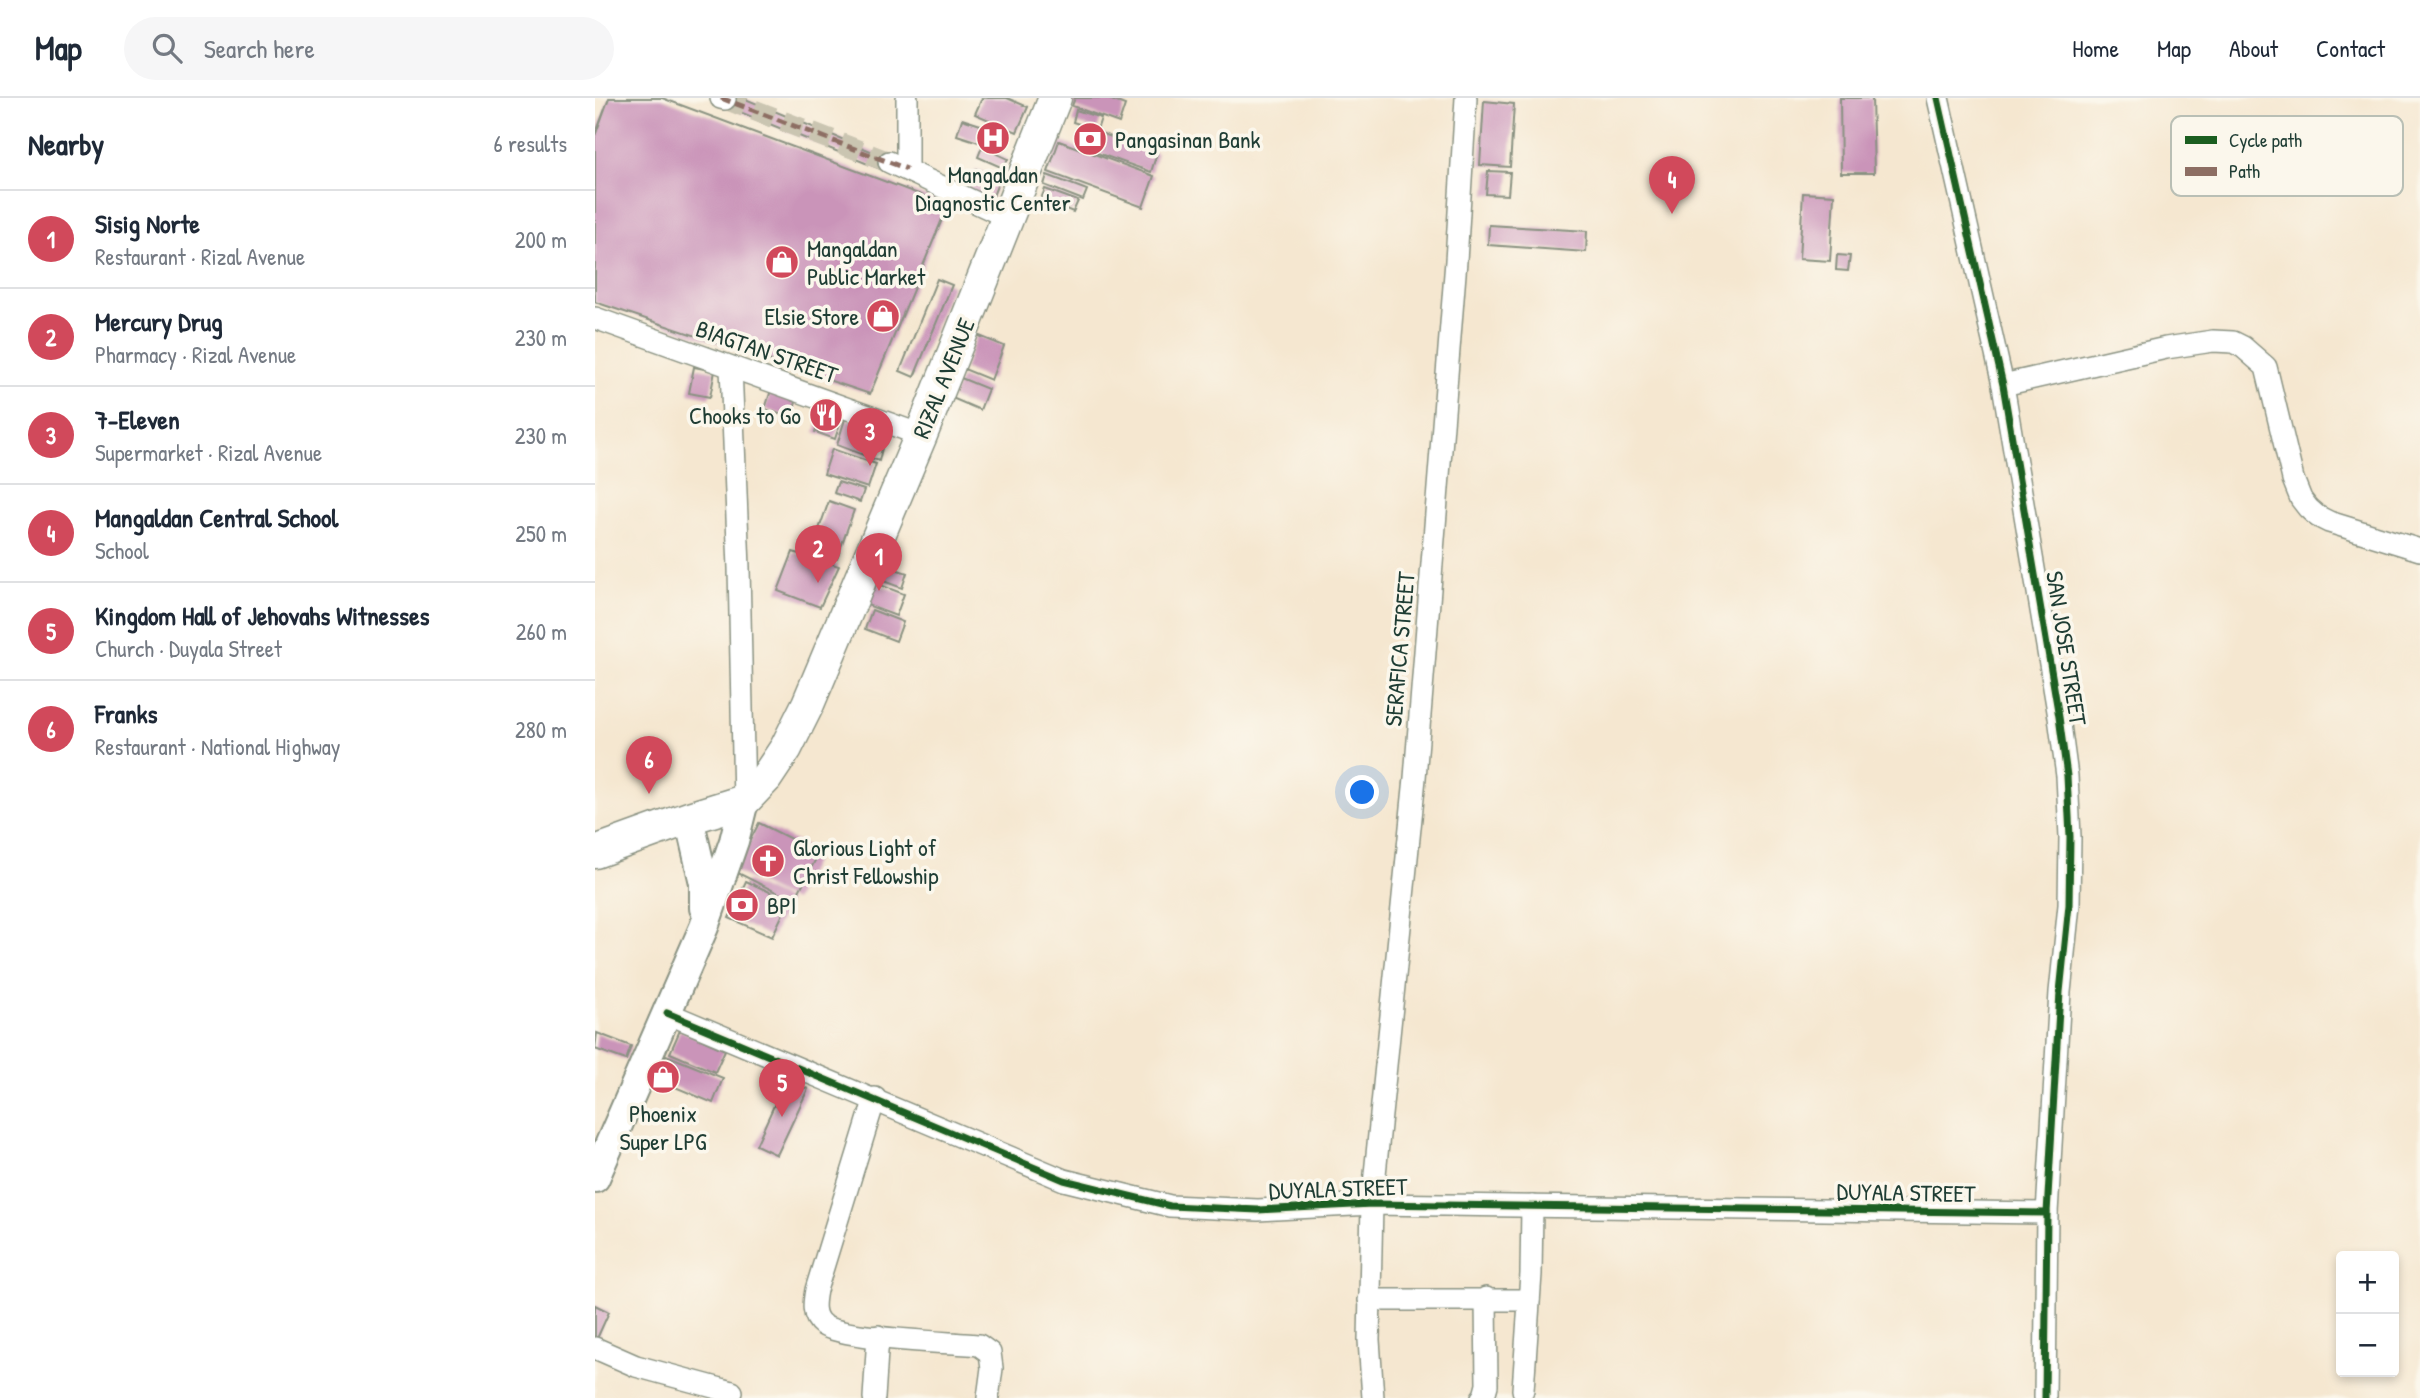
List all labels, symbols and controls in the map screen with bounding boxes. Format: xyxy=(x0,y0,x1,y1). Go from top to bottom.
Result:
search box xyxy=(124,17,614,80)
text: Map xyxy=(35,26,82,70)
icon: search xyxy=(148,29,186,67)
text: Search here xyxy=(204,31,315,66)
text: Home xyxy=(2072,32,2119,64)
text: Map xyxy=(2157,32,2191,64)
text: About xyxy=(2229,32,2278,64)
text: Contact xyxy=(2316,32,2385,64)
legend xyxy=(2171,116,2403,196)
hospital icon: Mangaldan Diagnostic Center xyxy=(974,119,1012,157)
bank icon: Pangasinan Bank xyxy=(1071,120,1109,158)
place label: Pangasinan Bank xyxy=(1115,123,1261,155)
text: Nearby xyxy=(28,124,104,164)
text: Cycle path xyxy=(2229,127,2302,153)
text: 6 results xyxy=(494,128,567,159)
pin: 4 xyxy=(1649,156,1695,214)
place label: Mangaldan Diagnostic Center xyxy=(915,158,1071,218)
text: Path xyxy=(2229,158,2260,184)
text: Sisig Norte xyxy=(95,206,200,241)
text: 1 xyxy=(47,224,55,255)
text: 200 m xyxy=(515,224,567,255)
place label: Mangaldan Public Market xyxy=(807,232,926,292)
text: Restaurant · Rizal Avenue xyxy=(95,241,305,272)
shop icon: Mangaldan Public Market xyxy=(763,243,801,281)
shop icon: Elsie Store xyxy=(864,297,902,335)
place label: Elsie Store xyxy=(765,300,859,332)
text: Mercury Drug xyxy=(95,304,223,339)
street label: BIAGTAN STREET xyxy=(692,312,843,390)
street label: RIZAL AVENUE xyxy=(904,313,982,443)
text: 2 xyxy=(46,322,56,353)
text: 230 m xyxy=(515,322,567,353)
text: Pharmacy · Rizal Avenue xyxy=(95,339,296,370)
restaurant icon: Chooks to Go xyxy=(807,396,845,434)
place label: Chooks to Go xyxy=(689,399,801,431)
text: 7-Eleven xyxy=(95,402,180,437)
pin: 3 xyxy=(847,408,893,466)
text: 3 xyxy=(46,420,56,451)
text: 230 m xyxy=(515,420,567,451)
text: Supermarket · Rizal Avenue xyxy=(95,437,322,468)
text: Mangaldan Central School xyxy=(95,500,338,535)
text: 4 xyxy=(47,518,55,549)
text: 250 m xyxy=(515,518,567,549)
pin: 2 xyxy=(795,525,841,583)
pin: 1 xyxy=(856,533,902,591)
text: School xyxy=(95,535,149,566)
street label: SAN JOSE STREET xyxy=(2039,568,2095,728)
street label: SERAFICA STREET xyxy=(1376,570,1422,728)
text: Kingdom Hall of Jehovahs Witnesses xyxy=(95,598,430,633)
text: 5 xyxy=(46,616,56,647)
text: 260 m xyxy=(516,616,567,647)
text: Church · Duyala Street xyxy=(95,633,282,664)
text: Franks xyxy=(95,696,158,731)
text: 6 xyxy=(46,714,56,745)
text: 280 m xyxy=(515,714,567,745)
text: Restaurant · National Highway xyxy=(95,731,341,762)
pin: 6 xyxy=(626,736,672,794)
your location xyxy=(1345,775,1379,809)
place label: Glorious Light of Christ Fellowship xyxy=(793,831,939,891)
church icon: Glorious Light of Christ Fellowship xyxy=(749,842,787,880)
bank icon: BPI xyxy=(723,886,761,924)
place label: BPI xyxy=(767,889,796,921)
shop icon: Phoenix Super LPG xyxy=(644,1058,682,1096)
pin: 5 xyxy=(759,1059,805,1117)
place label: Phoenix Super LPG xyxy=(619,1097,707,1157)
street label: DUYALA STREET xyxy=(1268,1170,1409,1206)
street label: DUYALA STREET xyxy=(1836,1175,1976,1209)
map controls xyxy=(2336,1251,2399,1377)
button: + xyxy=(2336,1251,2399,1314)
button: − xyxy=(2336,1314,2399,1377)

